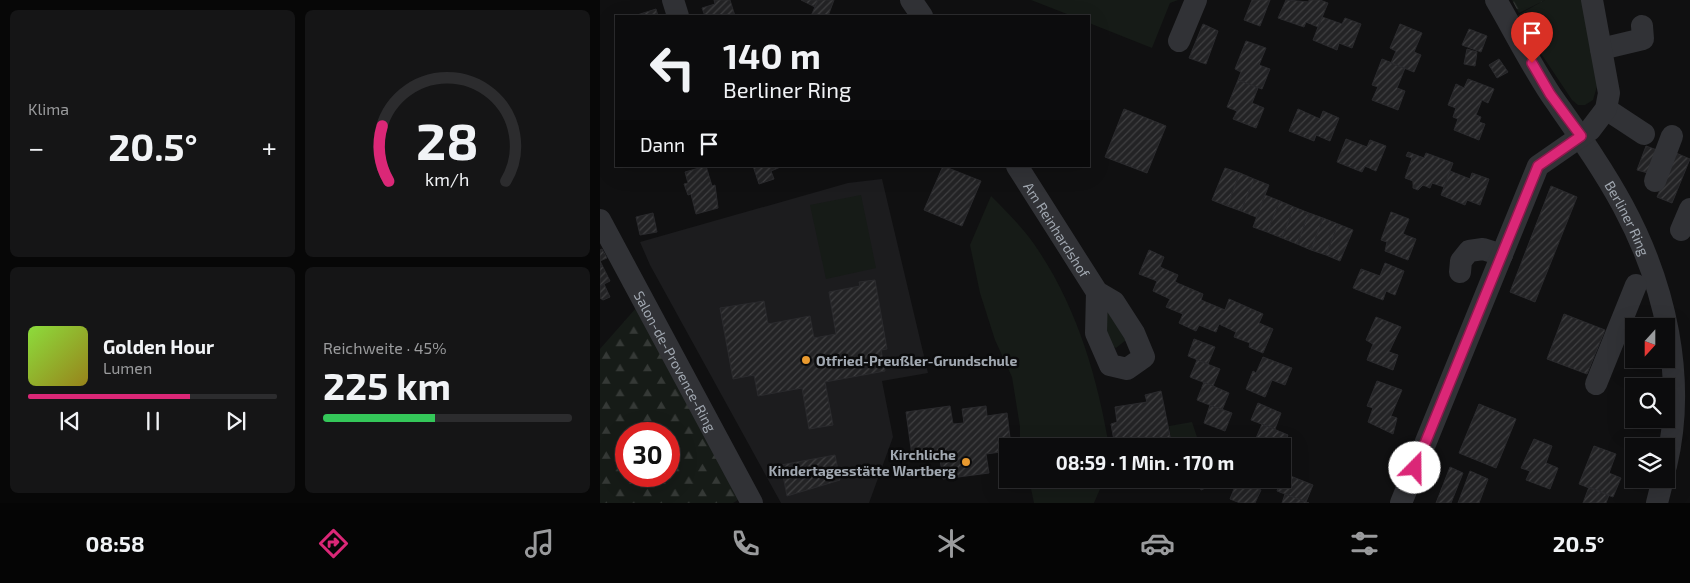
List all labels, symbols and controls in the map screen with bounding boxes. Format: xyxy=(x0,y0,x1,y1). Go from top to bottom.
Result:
pin xyxy=(1511,12,1553,63)
icon: arrive xyxy=(1518,19,1546,47)
text: 140 m xyxy=(723,34,821,76)
icon: left xyxy=(640,35,705,100)
text: Berliner Ring xyxy=(723,76,851,102)
text: Klima xyxy=(28,99,69,118)
text: 28 xyxy=(416,108,479,170)
text: 20.5° xyxy=(108,123,198,169)
text: − xyxy=(28,130,44,164)
text: + xyxy=(262,130,277,164)
icon: arrive xyxy=(695,130,723,158)
text: Dann xyxy=(640,133,685,156)
text: km/h xyxy=(425,168,470,190)
street label: Berliner Ring xyxy=(1602,177,1654,258)
street label: Am Reinhardshof xyxy=(1021,178,1094,281)
street label: Salon-de-Provence-Ring xyxy=(631,288,720,434)
north arrow xyxy=(1625,318,1675,368)
map controls xyxy=(1625,318,1675,488)
text: Golden Hour xyxy=(103,335,214,358)
text: Reichweite · 45% xyxy=(323,338,447,357)
place label: Otfried-Preußler-Grundschule xyxy=(816,352,1017,369)
marker: Otfried-Preußler-Grundschule xyxy=(800,354,812,366)
text: Lumen xyxy=(103,358,152,377)
text: 225 km xyxy=(323,362,451,408)
button: search xyxy=(1625,378,1675,428)
icon: previous xyxy=(56,407,84,435)
icon: pause xyxy=(139,407,167,435)
icon: next xyxy=(222,407,250,435)
speed limit sign: 30 xyxy=(615,422,680,487)
button: layers xyxy=(1625,438,1675,488)
position arrow xyxy=(1388,441,1440,493)
place label: Kirchliche Kindertagesstätte Wartberg xyxy=(769,446,956,479)
text: 08:59 · 1 Min. · 170 m xyxy=(1056,451,1234,474)
marker: Kirchliche Kindertagesstätte Wartberg xyxy=(960,456,972,468)
icon: directions xyxy=(316,526,351,561)
icon: music xyxy=(522,526,557,561)
icon: phone xyxy=(728,526,763,561)
icon: climate xyxy=(934,526,969,561)
icon: car xyxy=(1140,526,1175,561)
icon: filters xyxy=(1347,526,1382,561)
text: 08:58 xyxy=(86,530,145,556)
text: 20.5° xyxy=(1553,530,1604,556)

